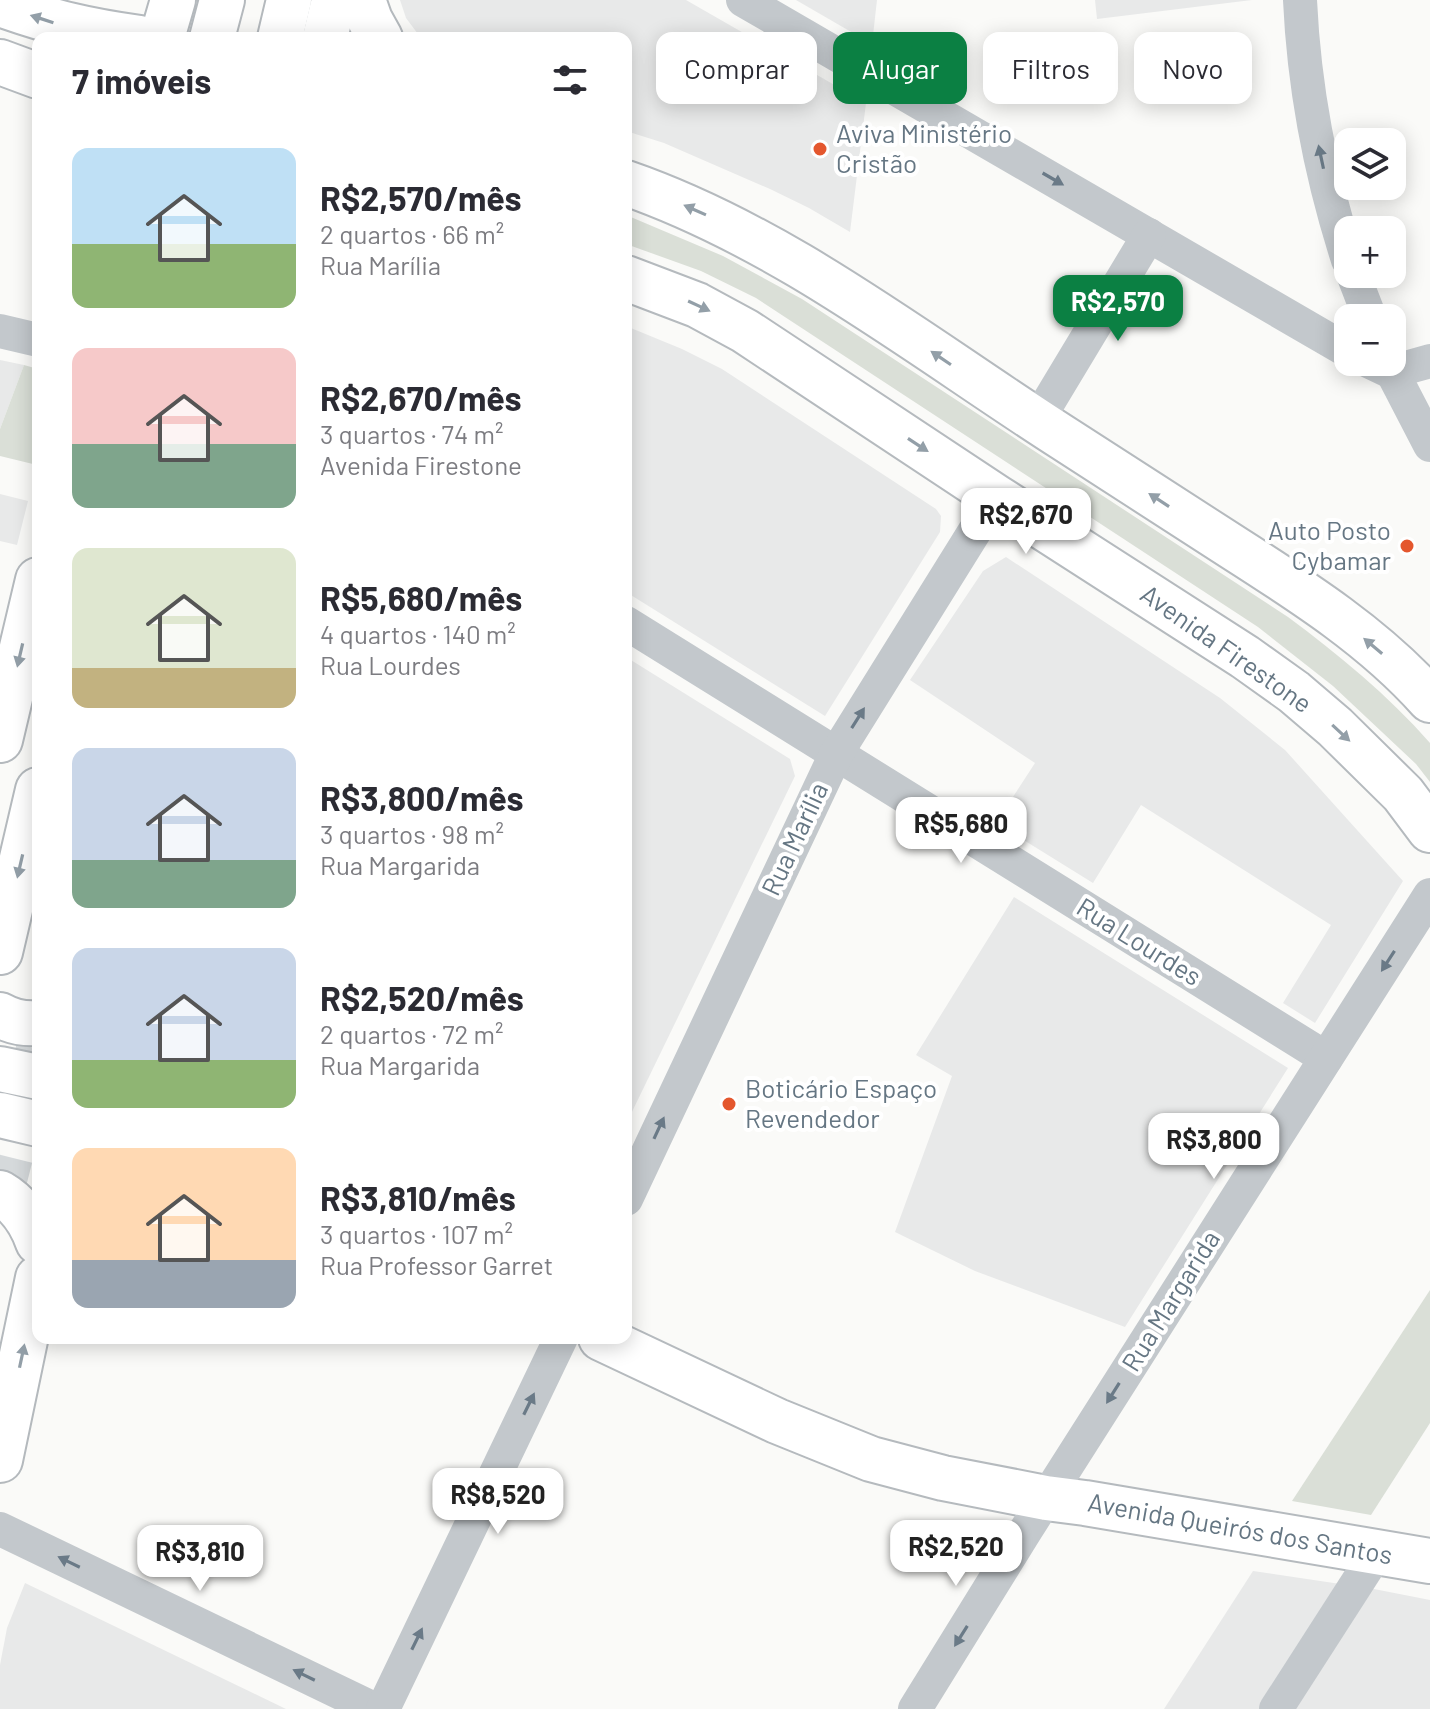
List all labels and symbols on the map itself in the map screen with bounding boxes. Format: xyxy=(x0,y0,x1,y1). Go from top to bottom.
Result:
one-way arrow xyxy=(29,12,53,24)
place label: Aviva Ministério Cristão xyxy=(836,117,1012,178)
marker: Aviva Ministério Cristão xyxy=(811,140,829,158)
one-way arrow xyxy=(1314,145,1326,170)
one-way arrow xyxy=(1042,172,1064,186)
one-way arrow xyxy=(683,203,706,217)
pin: R$2,570 xyxy=(1044,275,1192,343)
one-way arrow xyxy=(687,299,710,313)
one-way arrow xyxy=(931,350,952,365)
one-way arrow xyxy=(907,438,929,452)
pin: R$2,670 xyxy=(952,488,1100,556)
one-way arrow xyxy=(1148,493,1170,507)
place label: Auto Posto Cybamar xyxy=(1268,514,1392,575)
marker: Auto Posto Cybamar xyxy=(1398,537,1416,555)
street label: Avenida Firestone xyxy=(1135,577,1318,718)
one-way arrow xyxy=(1364,638,1384,655)
one-way arrow xyxy=(13,643,26,668)
one-way arrow xyxy=(850,707,864,729)
one-way arrow xyxy=(1331,723,1350,742)
street label: Rua Marília xyxy=(754,777,833,900)
pin: R$5,680 xyxy=(887,797,1035,865)
one-way arrow xyxy=(13,854,26,879)
street label: Rua Lourdes xyxy=(1072,890,1208,991)
one-way arrow xyxy=(1382,950,1396,972)
place label: Boticário Espaço Revendedor xyxy=(745,1072,937,1133)
marker: Boticário Espaço Revendedor xyxy=(720,1095,738,1113)
pin: R$3,800 xyxy=(1140,1113,1288,1181)
one-way arrow xyxy=(652,1117,666,1140)
street label: Rua Margarida xyxy=(1114,1224,1225,1376)
one-way arrow xyxy=(16,1344,28,1369)
one-way arrow xyxy=(1107,1382,1121,1404)
one-way arrow xyxy=(522,1392,536,1416)
pin: R$8,520 xyxy=(424,1468,572,1536)
street label: Avenida Queirós dos Santos xyxy=(1086,1485,1395,1570)
pin: R$2,520 xyxy=(882,1520,1030,1588)
pin: R$3,810 xyxy=(126,1525,274,1593)
one-way arrow xyxy=(58,1555,81,1569)
one-way arrow xyxy=(954,1625,968,1647)
one-way arrow xyxy=(410,1627,424,1650)
one-way arrow xyxy=(292,1668,315,1682)

